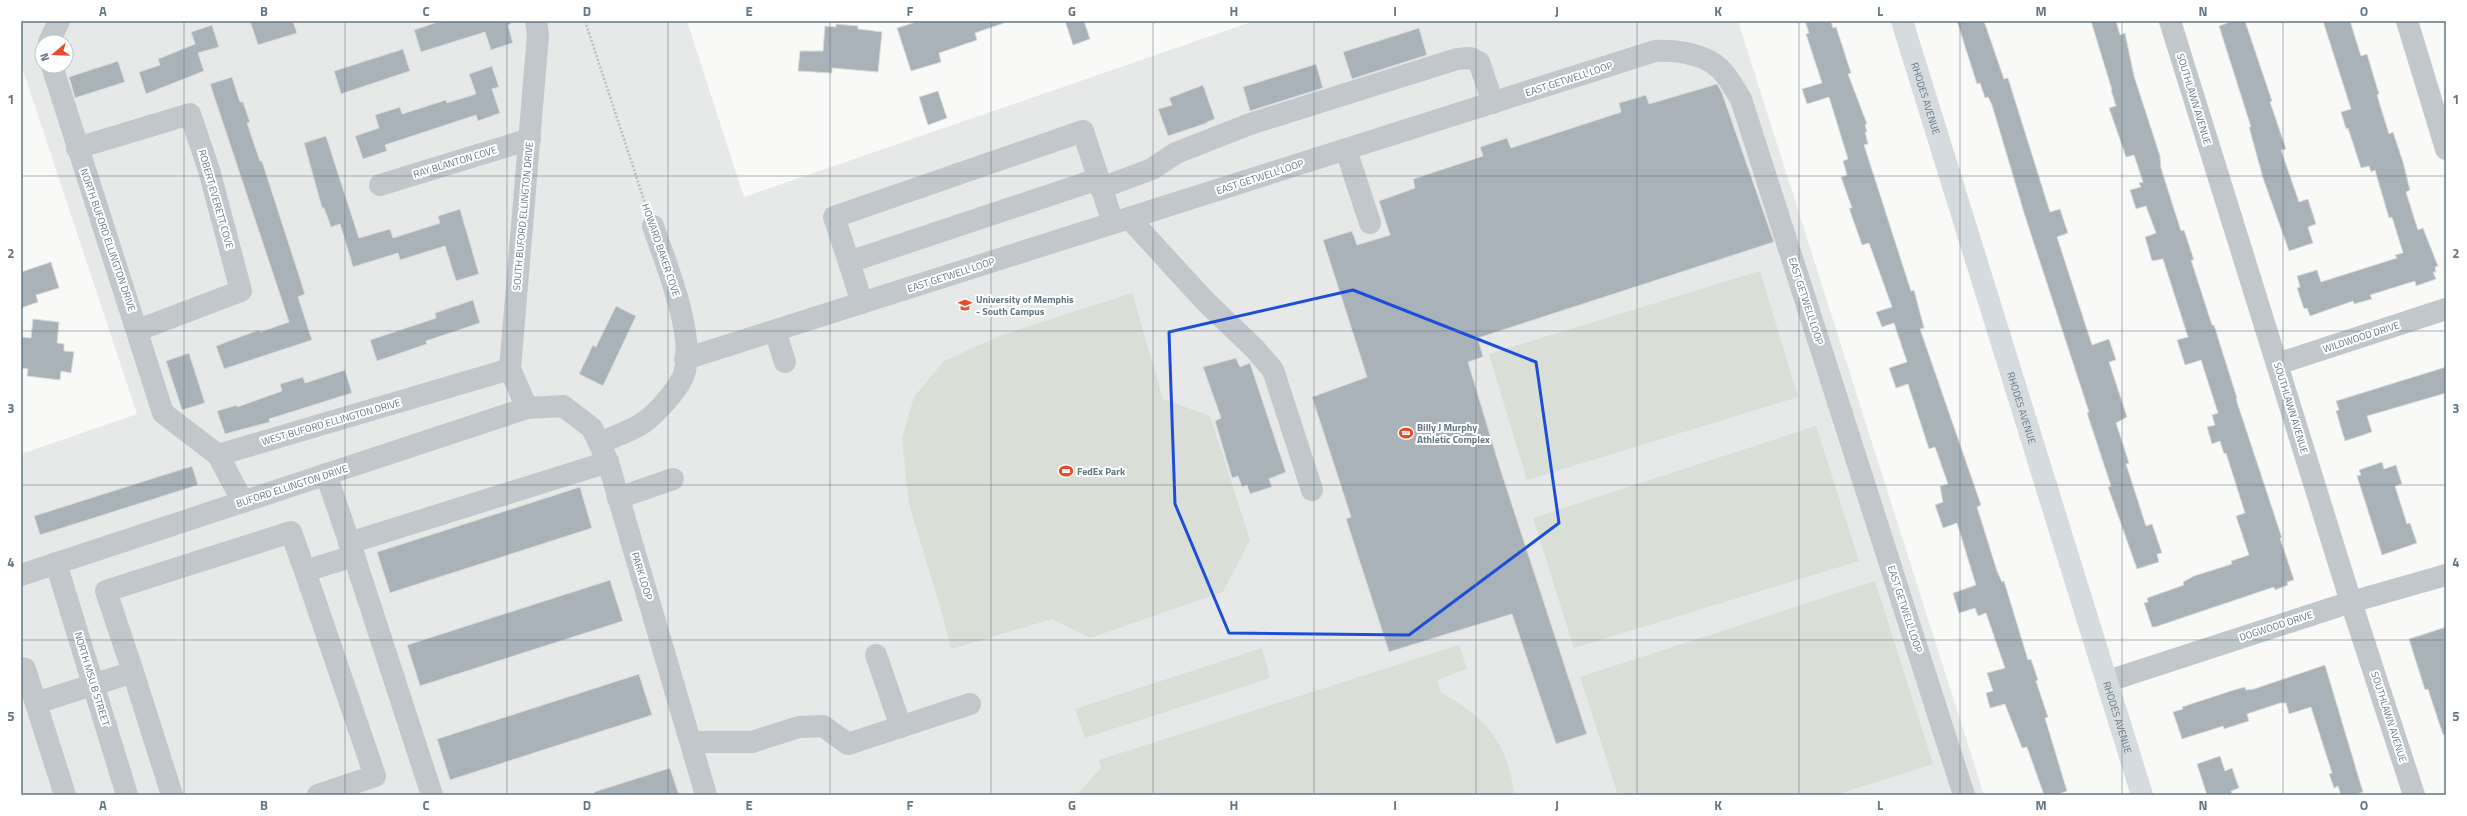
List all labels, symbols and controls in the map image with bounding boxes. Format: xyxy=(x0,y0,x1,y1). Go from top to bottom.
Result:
text: A xyxy=(99,1,107,21)
text: B xyxy=(260,1,268,21)
text: C xyxy=(422,1,430,21)
text: D xyxy=(583,1,591,21)
text: E xyxy=(745,1,753,21)
text: F xyxy=(907,1,914,21)
text: G xyxy=(1068,1,1076,21)
text: H xyxy=(1230,1,1238,21)
text: I xyxy=(1393,1,1397,21)
text: J xyxy=(1555,1,1559,21)
text: K xyxy=(1714,1,1722,21)
text: L xyxy=(1877,1,1883,21)
text: M xyxy=(2035,1,2047,21)
text: N xyxy=(2198,1,2208,21)
text: O xyxy=(2360,1,2368,21)
north arrow xyxy=(34,34,74,74)
text: N xyxy=(36,51,53,63)
street label: SOUTHLAWN AVENUE xyxy=(2173,52,2215,147)
street label: EAST GETWELL LOOP xyxy=(1523,58,1615,100)
street label: RHODES AVENUE xyxy=(1908,60,1944,137)
text: 1 xyxy=(7,89,15,109)
text: 1 xyxy=(2452,89,2460,109)
street label: SOUTH BUFORD ELLINGTON DRIVE xyxy=(509,140,537,291)
street label: RAY BLANTON COVE xyxy=(411,142,499,182)
street label: ROBERT EVERETT COVE xyxy=(195,148,237,251)
street label: EAST GETWELL LOOP xyxy=(1214,156,1306,198)
street label: NORTH BUFORD ELLINGTON DRIVE xyxy=(76,166,140,314)
street label: HOWARD BAKER COVE xyxy=(638,201,684,299)
text: 2 xyxy=(7,243,15,263)
text: 2 xyxy=(2452,243,2460,263)
street label: EAST GETWELL LOOP xyxy=(905,254,997,296)
street label: EAST GETWELL LOOP xyxy=(1785,255,1827,347)
place label: University of Memphis - South Campus xyxy=(976,292,1074,319)
school or university icon: University of Memphis - South Campus xyxy=(957,297,973,313)
street label: WILDWOOD DRIVE xyxy=(2321,317,2402,356)
street label: SOUTHLAWN AVENUE xyxy=(2270,361,2312,456)
street label: RHODES AVENUE xyxy=(2004,370,2040,446)
street label: WEST BUFORD ELLINGTON DRIVE xyxy=(260,395,403,449)
text: 3 xyxy=(7,398,15,418)
text: 3 xyxy=(2452,398,2460,418)
place label: Billy J Murphy Athletic Complex xyxy=(1417,420,1490,447)
sports icon: Billy J Murphy Athletic Complex xyxy=(1398,425,1414,441)
street label: BUFORD ELLINGTON DRIVE xyxy=(234,461,350,511)
sports icon: FedEx Park xyxy=(1058,463,1074,479)
place label: FedEx Park xyxy=(1077,464,1126,479)
street label: PARK LOOP xyxy=(628,550,656,602)
text: 4 xyxy=(7,552,15,572)
text: 4 xyxy=(2452,552,2460,572)
street label: EAST GETWELL LOOP xyxy=(1884,563,1926,655)
street label: DOGWOOD DRIVE xyxy=(2237,607,2315,645)
street label: NORTH MSU B STREET xyxy=(71,630,114,729)
street label: SOUTHLAWN AVENUE xyxy=(2367,670,2411,765)
street label: RHODES AVENUE xyxy=(2100,679,2136,756)
text: 5 xyxy=(7,706,15,726)
text: 5 xyxy=(2452,706,2460,726)
text: A xyxy=(99,795,107,815)
text: B xyxy=(260,795,268,815)
text: C xyxy=(422,795,430,815)
text: D xyxy=(583,795,591,815)
text: E xyxy=(745,795,753,815)
text: F xyxy=(907,795,914,815)
text: G xyxy=(1068,795,1076,815)
text: H xyxy=(1230,795,1238,815)
text: I xyxy=(1393,795,1397,815)
text: J xyxy=(1555,795,1559,815)
text: K xyxy=(1714,795,1722,815)
text: L xyxy=(1877,795,1883,815)
text: M xyxy=(2035,795,2047,815)
text: N xyxy=(2198,795,2208,815)
text: O xyxy=(2360,795,2368,815)

